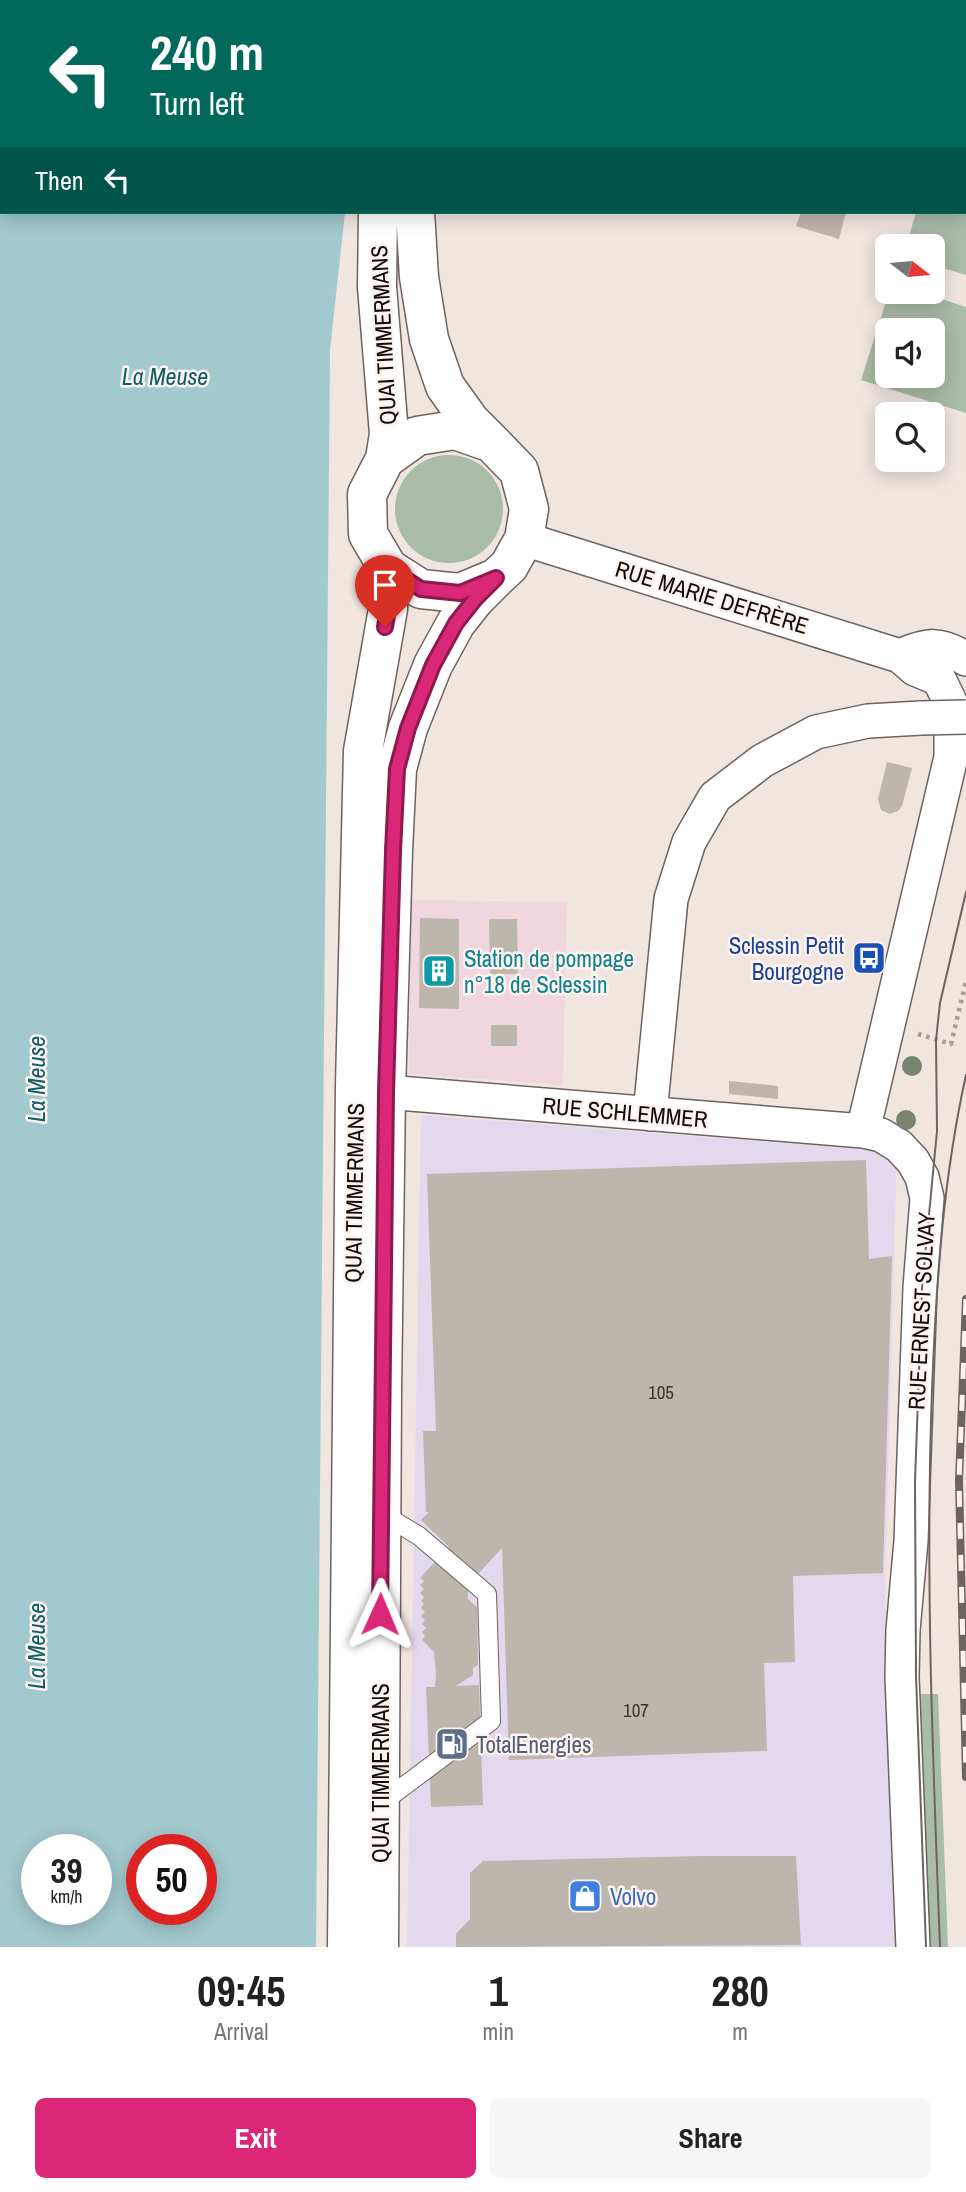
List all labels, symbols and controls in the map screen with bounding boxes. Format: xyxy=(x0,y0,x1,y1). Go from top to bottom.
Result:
text: 240 m xyxy=(150,19,264,85)
icon: left xyxy=(35,28,126,119)
text: Turn left xyxy=(150,82,244,125)
icon: left xyxy=(98,161,136,199)
text: Then xyxy=(35,163,84,198)
north arrow xyxy=(875,234,945,304)
map controls xyxy=(875,234,945,472)
street label: QUAI TIMMERMANS xyxy=(363,244,403,426)
button: sound xyxy=(875,318,945,388)
water label: La Meuse xyxy=(122,360,208,392)
button: search xyxy=(875,402,945,472)
street label: RUE MARIE DEFRÈRE xyxy=(612,553,812,641)
pin xyxy=(355,555,415,627)
icon: arrive xyxy=(366,566,404,604)
place label: Sclessin Petit Bourgogne xyxy=(729,930,844,987)
bus stop icon: Sclessin Petit Bourgogne xyxy=(850,939,888,977)
place label: Station de pompage n°18 de Sclessin xyxy=(464,943,634,1000)
building icon: Station de pompage n°18 de Sclessin xyxy=(420,952,458,990)
water label: La Meuse xyxy=(20,1036,52,1122)
street label: RUE SCHLEMMER xyxy=(541,1089,709,1135)
street label: QUAI TIMMERMANS xyxy=(337,1103,371,1283)
street label: RUE ERNEST SOLVAY xyxy=(900,1211,942,1411)
house number: 105 xyxy=(648,1379,674,1405)
position arrow xyxy=(343,1577,417,1651)
water label: La Meuse xyxy=(20,1603,52,1689)
street label: QUAI TIMMERMANS xyxy=(365,1683,396,1863)
house number: 107 xyxy=(623,1697,649,1723)
fuel station icon: TotalEnergies xyxy=(433,1725,471,1763)
place label: TotalEnergies xyxy=(476,1729,591,1760)
speed limit sign: 50 xyxy=(126,1834,217,1925)
text: 39 xyxy=(51,1847,82,1894)
shop icon: Volvo xyxy=(566,1877,604,1915)
place label: Volvo xyxy=(610,1881,656,1912)
text: km/h xyxy=(51,1884,83,1909)
text: 09:45 xyxy=(197,1963,285,2019)
text: 1 xyxy=(489,1963,508,2019)
text: 280 xyxy=(711,1963,769,2019)
text: Arrival xyxy=(214,2016,269,2047)
text: min xyxy=(483,2016,514,2047)
text: m xyxy=(732,2016,748,2047)
button: Exit xyxy=(35,2098,476,2178)
button: Share xyxy=(490,2098,931,2178)

